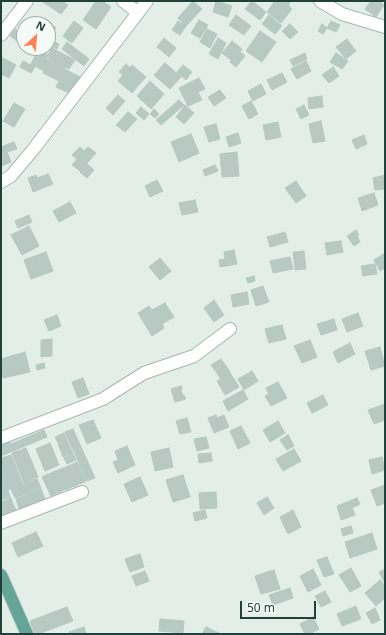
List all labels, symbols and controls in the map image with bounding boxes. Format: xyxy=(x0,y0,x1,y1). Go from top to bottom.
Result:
north arrow xyxy=(16,16,56,56)
text: N xyxy=(34,17,48,34)
scale bar xyxy=(242,593,318,619)
text: 50 m xyxy=(247,599,275,616)

